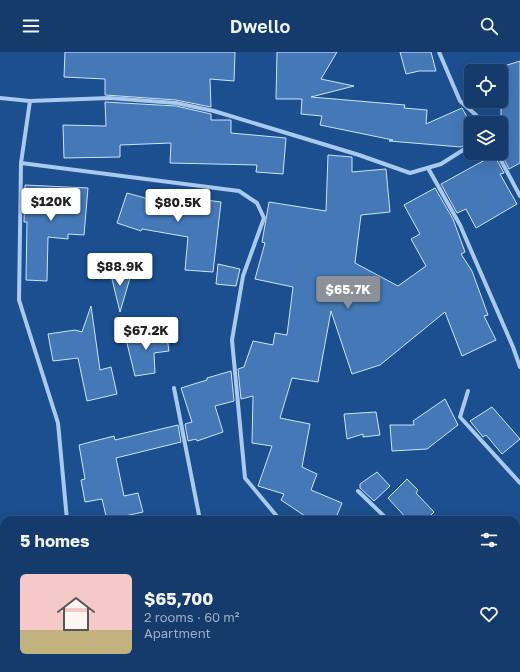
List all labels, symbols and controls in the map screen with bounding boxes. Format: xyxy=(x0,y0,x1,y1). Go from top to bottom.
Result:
icon: menu xyxy=(20,15,42,37)
text: Dwello xyxy=(230,15,290,37)
icon: search xyxy=(478,15,500,37)
map controls xyxy=(464,64,508,160)
button: locate xyxy=(464,64,508,108)
button: layers xyxy=(464,116,508,160)
pin: $120K xyxy=(23,188,79,222)
pin: $80.5K xyxy=(145,189,211,223)
text: $120K xyxy=(30,193,72,209)
text: $80.5K xyxy=(155,194,202,210)
pin: $88.9K xyxy=(87,253,153,287)
text: $88.9K xyxy=(96,258,144,274)
pin: $65.7K xyxy=(315,276,381,310)
text: $65.7K xyxy=(325,281,371,297)
pin: $67.2K xyxy=(113,317,179,351)
text: $67.2K xyxy=(123,322,169,338)
icon: filters xyxy=(478,529,500,551)
text: 5 homes xyxy=(20,530,90,551)
text: $65,700 xyxy=(144,588,213,609)
icon: home xyxy=(52,590,100,638)
icon: heart xyxy=(478,603,500,625)
text: 2 rooms · 60 m² xyxy=(144,609,240,625)
text: Apartment xyxy=(144,625,211,641)

